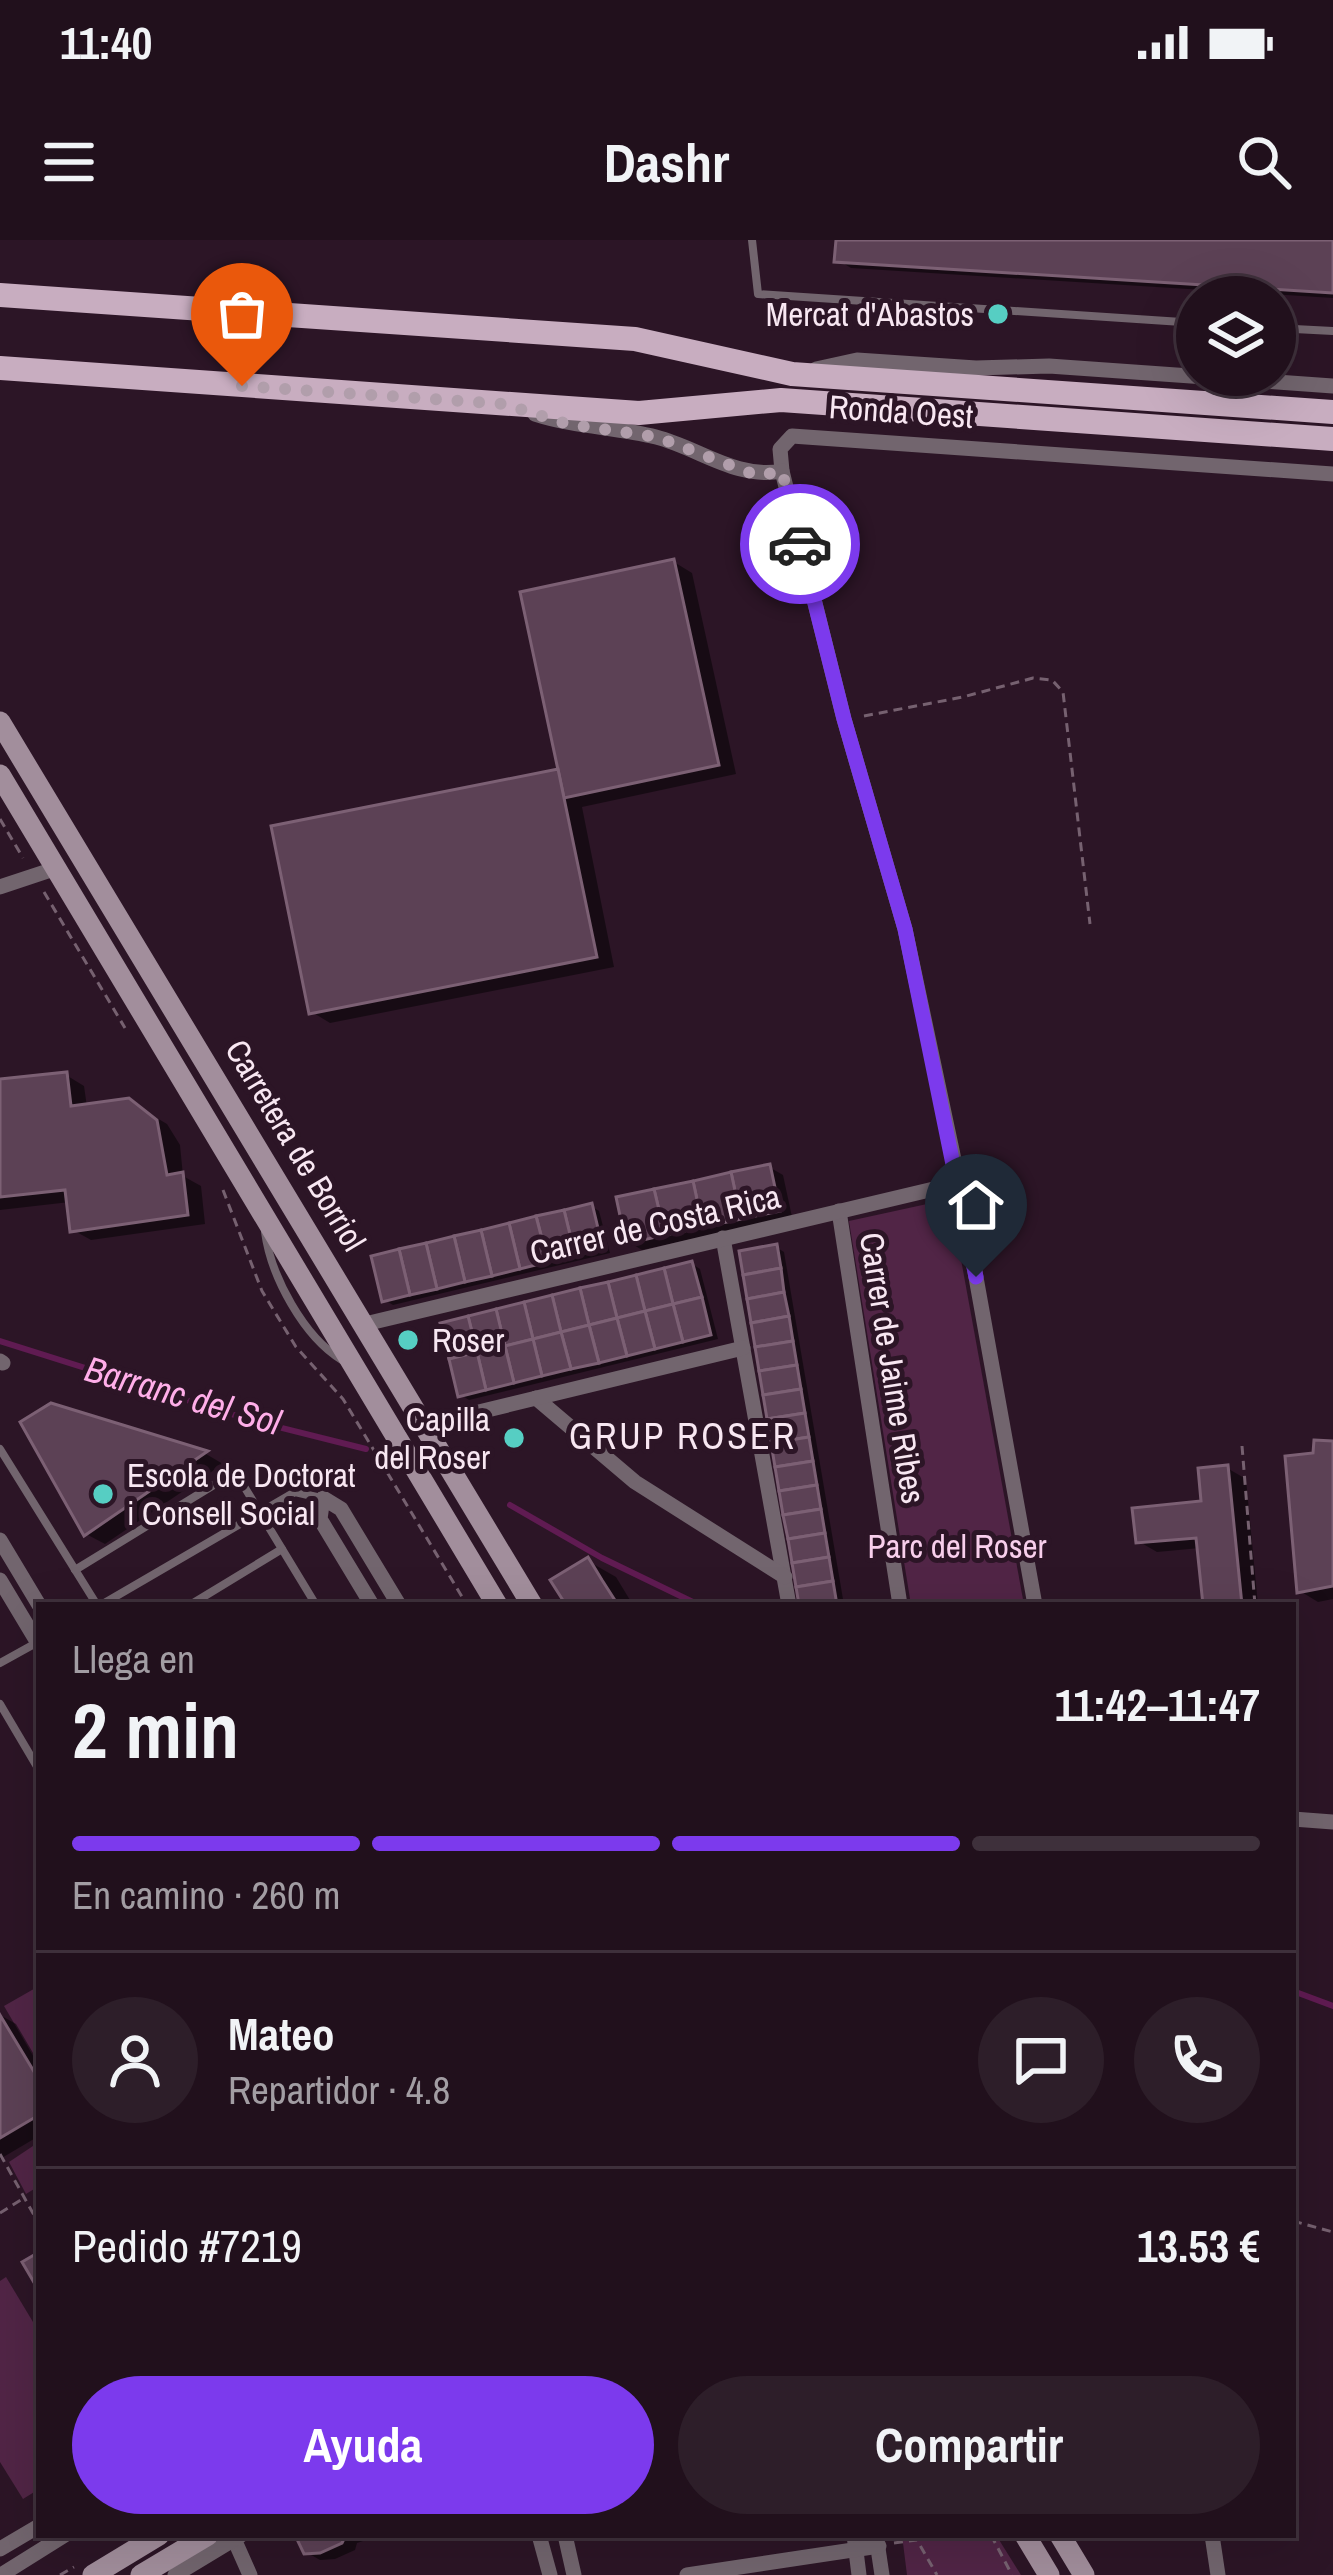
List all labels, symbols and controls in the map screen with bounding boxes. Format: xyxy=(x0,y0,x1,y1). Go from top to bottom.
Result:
text: 11:40 xyxy=(60,12,152,73)
text: Dashr xyxy=(604,126,729,199)
icon: menu xyxy=(36,129,102,195)
icon: search xyxy=(1231,129,1297,195)
pin xyxy=(191,263,293,386)
map controls xyxy=(1176,276,1296,396)
button: layers xyxy=(1176,276,1296,396)
icon: bag xyxy=(209,281,275,347)
place label: Mercat d'Abastos xyxy=(766,292,974,336)
marker: Mercat d'Abastos xyxy=(985,301,1011,327)
street label: Ronda Oest xyxy=(827,384,975,438)
courier xyxy=(740,484,860,604)
icon: car xyxy=(767,511,833,577)
street label: Carretera de Borriol xyxy=(216,1031,376,1259)
pin xyxy=(925,1154,1027,1277)
icon: home xyxy=(943,1172,1009,1238)
street label: Carrer de Costa Rica xyxy=(525,1174,785,1274)
street label: Carrer de Jaime Ribes xyxy=(850,1229,936,1507)
place label: Roser xyxy=(432,1318,504,1362)
marker: Roser xyxy=(395,1327,421,1353)
water label: Barranc del Sol xyxy=(79,1344,288,1446)
place label: Capilla del Roser xyxy=(374,1397,490,1479)
district label: GRUP ROSER xyxy=(569,1412,797,1460)
marker: Capilla del Roser xyxy=(501,1425,527,1451)
place label: Escola de Doctorat i Consell Social xyxy=(127,1453,356,1535)
marker: Escola de Doctorat i Consell Social xyxy=(90,1481,116,1507)
park label: Parc del Roser xyxy=(868,1524,1046,1568)
text: Llega en xyxy=(72,1633,195,1685)
text: 11:42–11:47 xyxy=(1055,1674,1260,1735)
text: 2 min xyxy=(72,1677,239,1782)
text: En camino · 260 m xyxy=(72,1869,340,1921)
button: person xyxy=(72,1997,198,2123)
button: chat xyxy=(978,1997,1104,2123)
button: phone xyxy=(1134,1997,1260,2123)
text: Mateo xyxy=(228,2003,335,2064)
text: Repartidor · 4.8 xyxy=(228,2064,450,2116)
text: Pedido #7219 xyxy=(72,2215,302,2276)
text: 13.53 € xyxy=(1137,2215,1260,2276)
button: Ayuda xyxy=(72,2376,654,2514)
button: Compartir xyxy=(678,2376,1260,2514)

